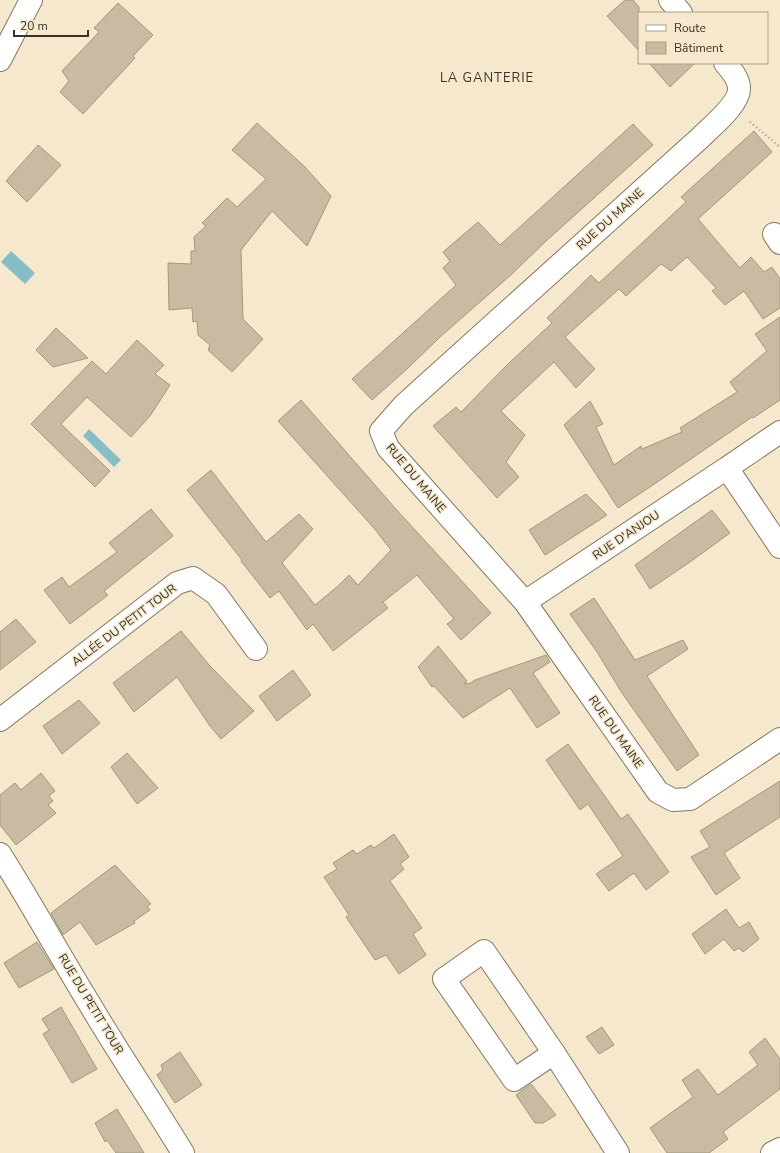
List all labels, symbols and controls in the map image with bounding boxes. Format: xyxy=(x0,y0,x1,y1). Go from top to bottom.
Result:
scale bar xyxy=(14,12,88,38)
legend xyxy=(638,12,768,64)
text: 20 m xyxy=(20,18,48,34)
text: Route xyxy=(674,20,706,36)
text: Bâtiment xyxy=(674,40,724,56)
district label: LA GANTERIE xyxy=(440,69,534,87)
street label: RUE DU MAINE xyxy=(573,184,647,254)
street label: RUE DU MAINE xyxy=(382,440,450,516)
street label: RUE D'ANJOU xyxy=(589,507,663,563)
street label: ALLÉE DU PETIT TOUR xyxy=(68,580,180,670)
street label: RUE DU MAINE xyxy=(585,692,647,772)
street label: RUE DU PETIT TOUR xyxy=(54,950,128,1058)

